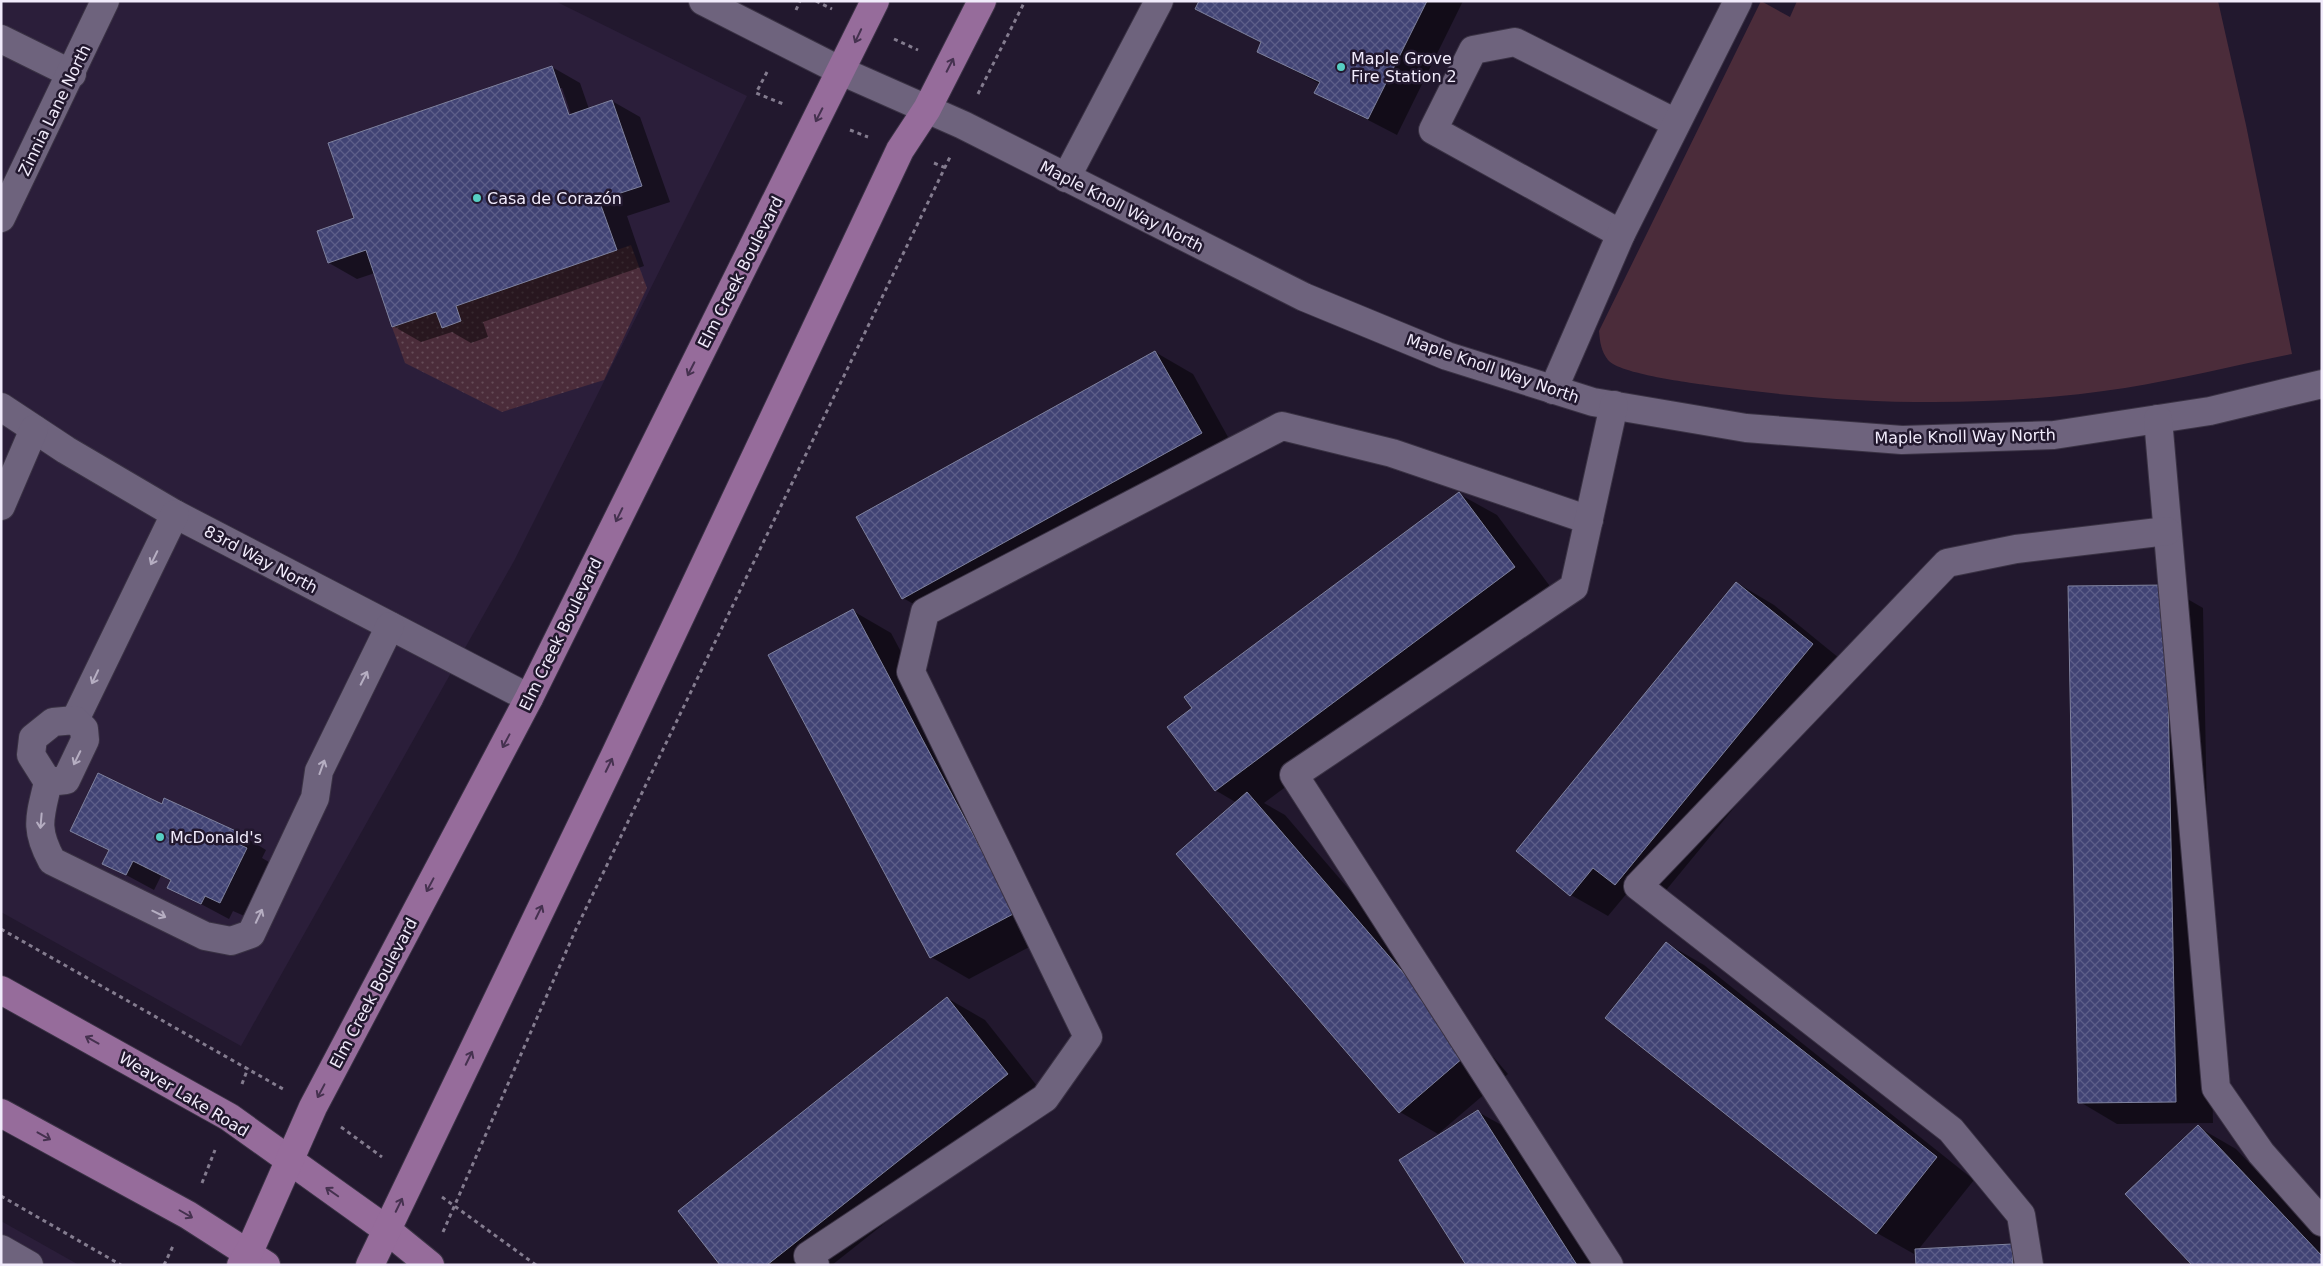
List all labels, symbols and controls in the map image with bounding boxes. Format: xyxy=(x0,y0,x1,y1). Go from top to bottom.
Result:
one-way arrow xyxy=(852,28,862,43)
street label: Zinnia Lane North xyxy=(14,42,94,179)
place label: Maple Grove Fire Station 2 xyxy=(1351,49,1457,86)
one-way arrow xyxy=(945,58,955,73)
marker: Maple Grove Fire Station 2 xyxy=(1335,61,1347,73)
one-way arrow xyxy=(814,107,823,122)
street label: Maple Knoll Way North xyxy=(1037,157,1207,256)
place label: Casa de Corazón xyxy=(487,189,622,208)
marker: Casa de Corazón xyxy=(471,192,483,204)
street label: Elm Creek Boulevard xyxy=(694,193,787,351)
street label: Maple Knoll Way North xyxy=(1404,330,1582,407)
one-way arrow xyxy=(686,362,696,377)
street label: Maple Knoll Way North xyxy=(1874,425,2056,448)
one-way arrow xyxy=(614,507,623,522)
street label: 83rd Way North xyxy=(201,522,321,597)
one-way arrow xyxy=(149,550,158,565)
street label: Elm Creek Boulevard xyxy=(515,555,606,714)
one-way arrow xyxy=(90,669,99,684)
one-way arrow xyxy=(359,671,369,686)
one-way arrow xyxy=(501,734,511,749)
one-way arrow xyxy=(72,750,82,765)
one-way arrow xyxy=(605,758,615,773)
one-way arrow xyxy=(318,760,327,776)
one-way arrow xyxy=(36,812,45,828)
place label: McDonald's xyxy=(170,828,262,847)
marker: McDonald's xyxy=(154,831,166,843)
one-way arrow xyxy=(425,877,434,892)
one-way arrow xyxy=(535,905,544,920)
one-way arrow xyxy=(152,909,167,919)
one-way arrow xyxy=(255,909,264,924)
street label: Elm Creek Boulevard xyxy=(326,915,421,1072)
one-way arrow xyxy=(84,1035,99,1045)
street label: Weaver Lake Road xyxy=(115,1048,252,1141)
one-way arrow xyxy=(465,1051,474,1066)
one-way arrow xyxy=(316,1083,326,1098)
one-way arrow xyxy=(37,1131,51,1141)
one-way arrow xyxy=(326,1187,340,1197)
one-way arrow xyxy=(394,1198,404,1213)
one-way arrow xyxy=(179,1210,193,1220)

